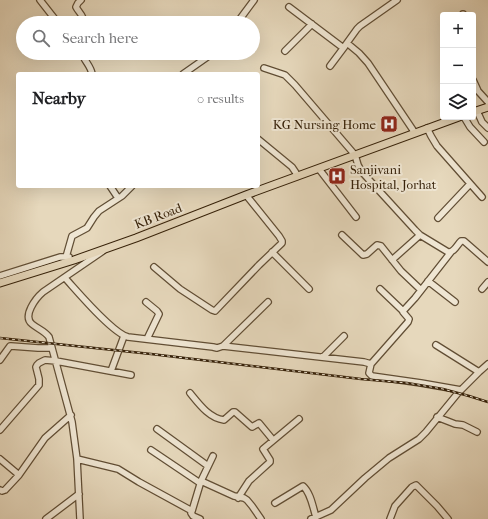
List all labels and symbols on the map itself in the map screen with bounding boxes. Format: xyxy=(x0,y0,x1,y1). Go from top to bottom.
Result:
hospital icon: KG Nursing Home xyxy=(379,114,399,134)
place label: KG Nursing Home xyxy=(273,117,377,132)
place label: Sanjivani Hospital, Jorhat xyxy=(350,162,437,192)
hospital icon: Sanjivani Hospital, Jorhat xyxy=(327,166,347,186)
street label: KB Road xyxy=(132,200,185,232)

